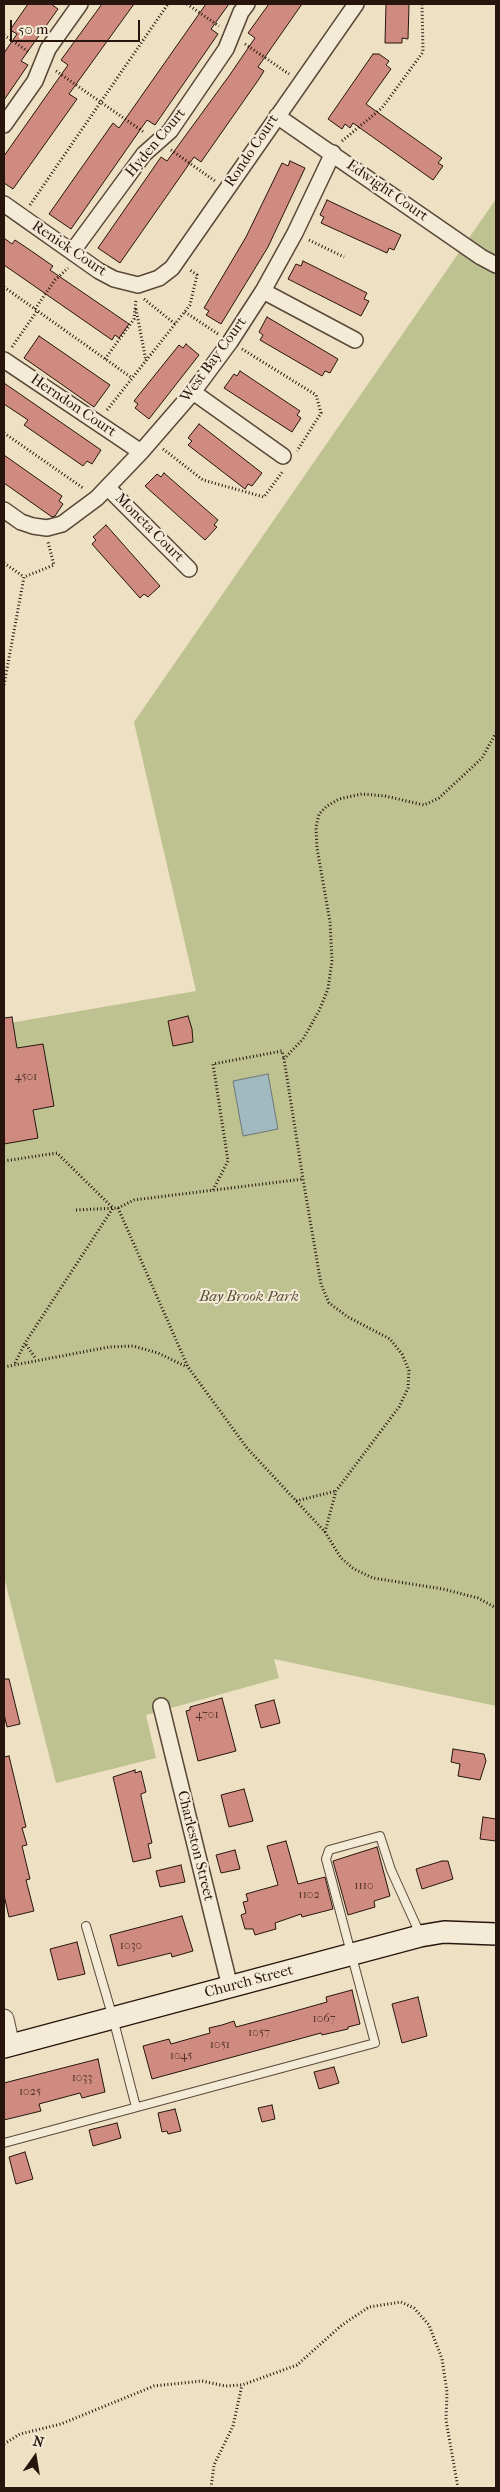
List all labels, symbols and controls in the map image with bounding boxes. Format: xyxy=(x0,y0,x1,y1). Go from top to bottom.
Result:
scale bar xyxy=(12,10,142,42)
text: 50 m xyxy=(18,20,48,38)
street label: Hyden Court xyxy=(122,105,190,181)
street label: Rondo Court xyxy=(221,111,283,191)
street label: Edwight Court xyxy=(343,156,431,226)
street label: Renick Court xyxy=(28,217,110,281)
street label: West Bay Court xyxy=(177,314,251,406)
street label: Herndon Court xyxy=(27,371,119,441)
street label: Moneta Court xyxy=(111,490,187,566)
house number: 4501 xyxy=(15,1070,37,1084)
park label: Bay Brook Park xyxy=(199,1288,299,1306)
house number: 4701 xyxy=(195,1708,219,1722)
street label: Charleston Street xyxy=(173,1789,217,1903)
house number: 1110 xyxy=(354,1879,374,1893)
house number: 1102 xyxy=(298,1888,320,1902)
house number: 1030 xyxy=(120,1939,142,1953)
street label: Church Street xyxy=(203,1962,295,2002)
house number: 1067 xyxy=(312,2012,336,2026)
house number: 1057 xyxy=(248,2026,270,2040)
house number: 1051 xyxy=(210,2038,230,2052)
house number: 1045 xyxy=(170,2049,192,2063)
house number: 1033 xyxy=(72,2071,92,2085)
house number: 1025 xyxy=(19,2085,41,2099)
north arrow xyxy=(10,2432,60,2482)
text: N xyxy=(31,2432,46,2451)

